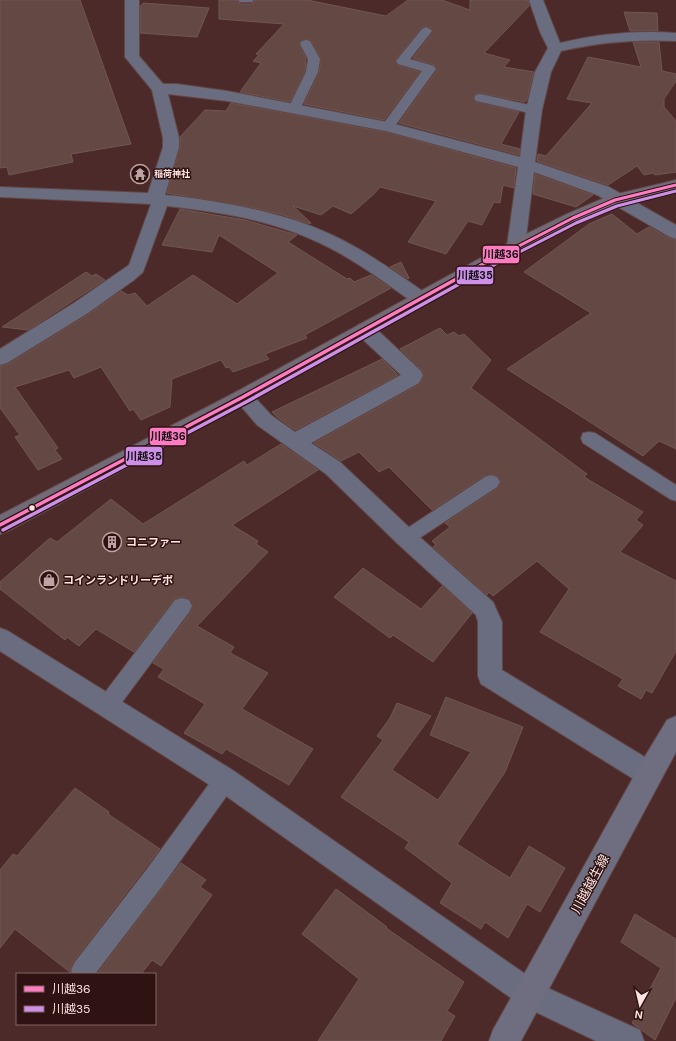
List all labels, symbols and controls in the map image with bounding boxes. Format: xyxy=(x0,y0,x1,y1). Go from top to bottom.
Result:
temple icon: 稲荷神社 xyxy=(129,163,151,185)
place label: 稲荷神社 xyxy=(154,168,190,180)
line badge: 川越36 xyxy=(482,245,520,264)
text: 川越36 xyxy=(483,247,519,261)
line badge: 川越35 xyxy=(456,266,494,285)
text: 川越35 xyxy=(457,268,493,282)
line badge: 川越36 xyxy=(149,427,187,446)
text: 川越36 xyxy=(150,429,186,443)
line badge: 川越35 xyxy=(125,446,163,466)
text: 川越35 xyxy=(126,449,162,463)
unlabelled marker xyxy=(27,503,37,513)
building icon: コニファー xyxy=(101,531,123,553)
place label: コニファー xyxy=(126,535,181,549)
shop icon: コインランドリーデポ xyxy=(38,569,60,591)
place label: コインランドリーデポ xyxy=(63,573,173,587)
street label: 川越越生線 xyxy=(567,851,613,917)
legend xyxy=(16,973,156,1025)
text: 川越36 xyxy=(52,981,91,997)
north arrow xyxy=(620,985,660,1025)
text: 川越35 xyxy=(52,1001,90,1017)
text: N xyxy=(634,1007,644,1022)

